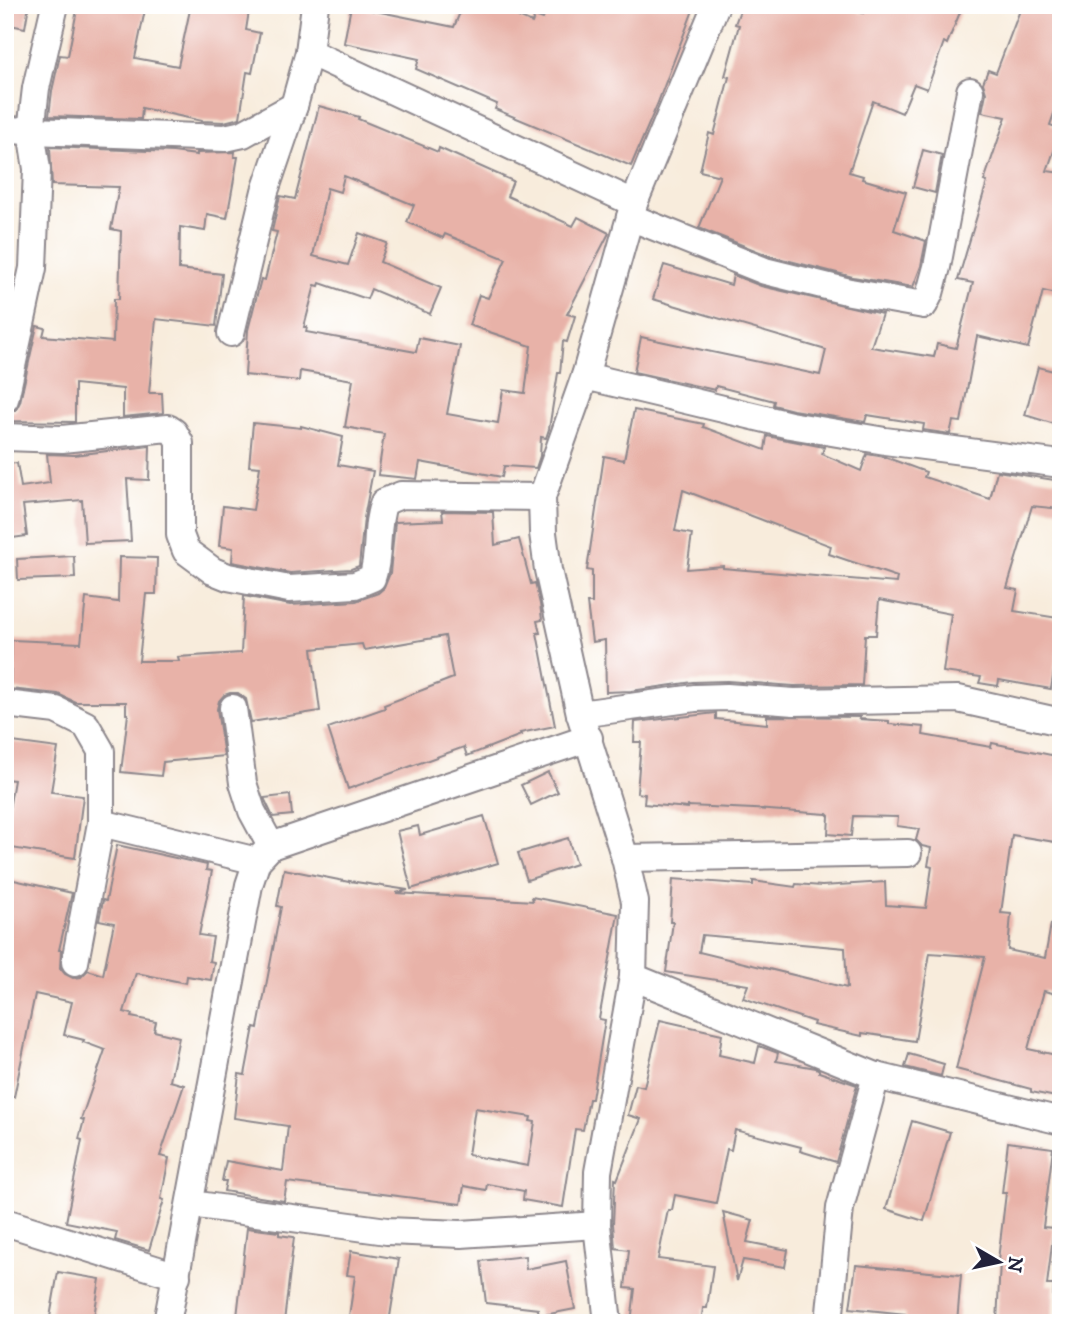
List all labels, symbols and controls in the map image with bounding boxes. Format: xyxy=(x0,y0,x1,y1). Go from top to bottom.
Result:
north arrow xyxy=(964,1226,1034,1296)
text: N xyxy=(1002,1255,1027,1274)

